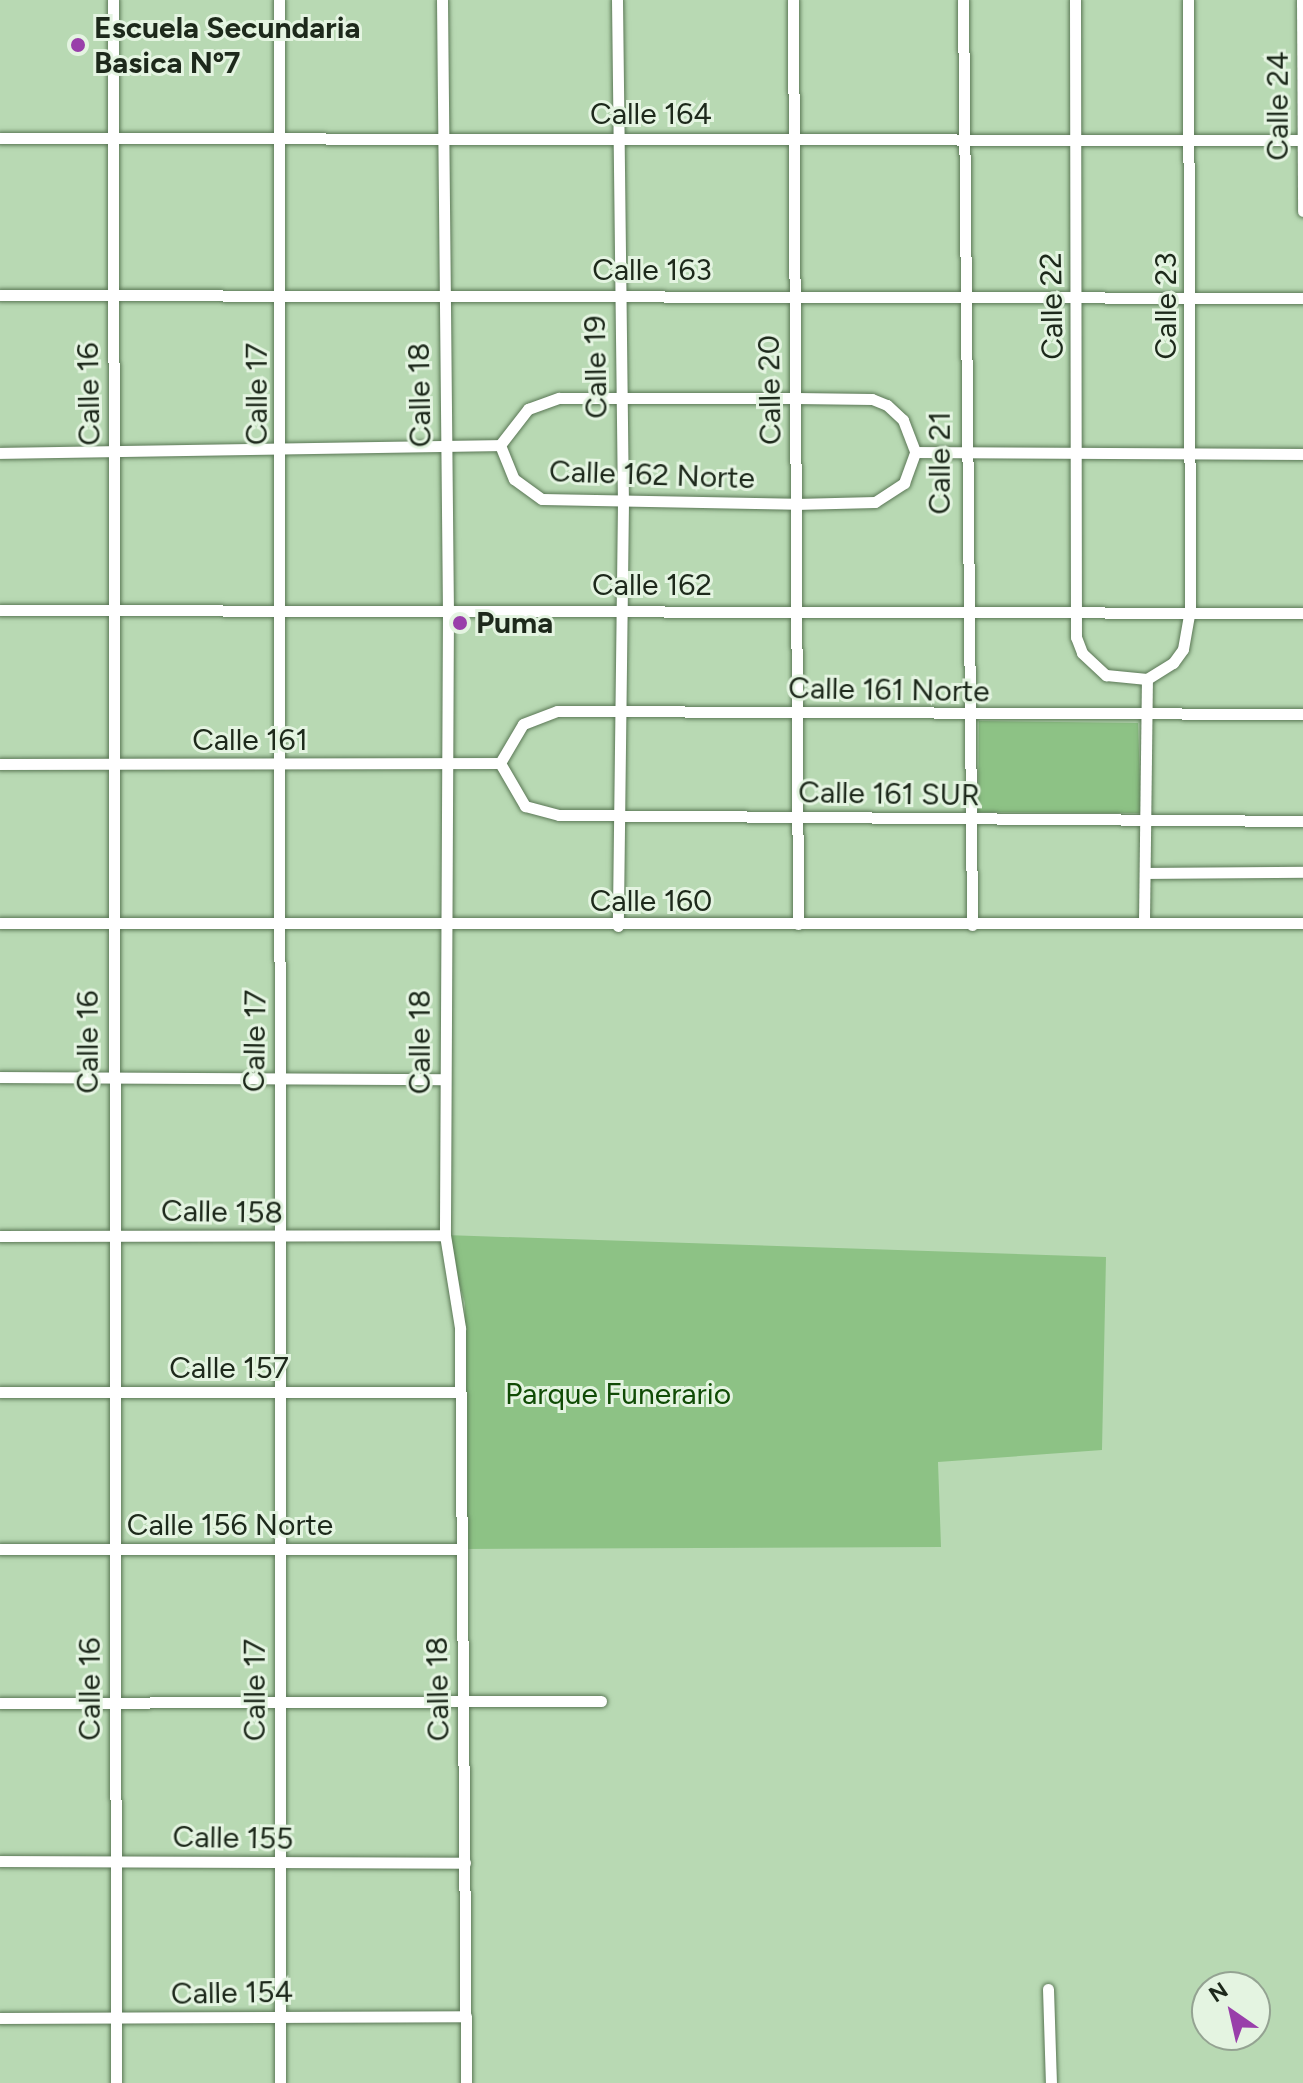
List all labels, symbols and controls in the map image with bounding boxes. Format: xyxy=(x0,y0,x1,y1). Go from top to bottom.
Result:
place label: Escuela Secundaria Basica Nº7 xyxy=(94,10,361,80)
marker: Escuela Secundaria Basica Nº7 xyxy=(69,36,87,54)
street label: Calle 24 xyxy=(1260,51,1296,161)
street label: Calle 164 xyxy=(590,96,712,132)
street label: Calle 163 xyxy=(592,252,712,288)
street label: Calle 22 xyxy=(1033,252,1071,360)
street label: Calle 23 xyxy=(1148,252,1184,360)
street label: Calle 19 xyxy=(577,315,615,419)
street label: Calle 20 xyxy=(751,335,789,445)
street label: Calle 16 xyxy=(70,342,108,446)
street label: Calle 18 xyxy=(401,342,439,448)
street label: Calle 17 xyxy=(239,343,275,445)
street label: Calle 21 xyxy=(922,411,958,515)
street label: Calle 162 Norte xyxy=(548,453,756,497)
street label: Calle 162 xyxy=(592,567,712,603)
place label: Puma xyxy=(476,605,553,641)
marker: Puma xyxy=(451,614,469,632)
street label: Calle 161 Norte xyxy=(788,670,990,710)
street label: Calle 161 xyxy=(192,722,308,758)
street label: Calle 161 SUR xyxy=(798,774,980,814)
street label: Calle 160 xyxy=(590,883,712,919)
street label: Calle 17 xyxy=(236,989,274,1093)
street label: Calle 16 xyxy=(70,990,106,1094)
street label: Calle 18 xyxy=(402,990,438,1094)
street label: Calle 158 xyxy=(161,1193,283,1231)
street label: Calle 157 xyxy=(169,1350,289,1386)
park label: Parque Funerario xyxy=(505,1376,731,1412)
street label: Calle 156 Norte xyxy=(127,1507,333,1543)
street label: Calle 18 xyxy=(419,1636,457,1742)
street label: Calle 16 xyxy=(72,1637,108,1741)
street label: Calle 17 xyxy=(237,1639,273,1741)
street label: Calle 155 xyxy=(172,1819,294,1857)
north arrow xyxy=(1191,1971,1271,2051)
street label: Calle 154 xyxy=(171,1974,293,2012)
text: N xyxy=(1204,1976,1233,2008)

